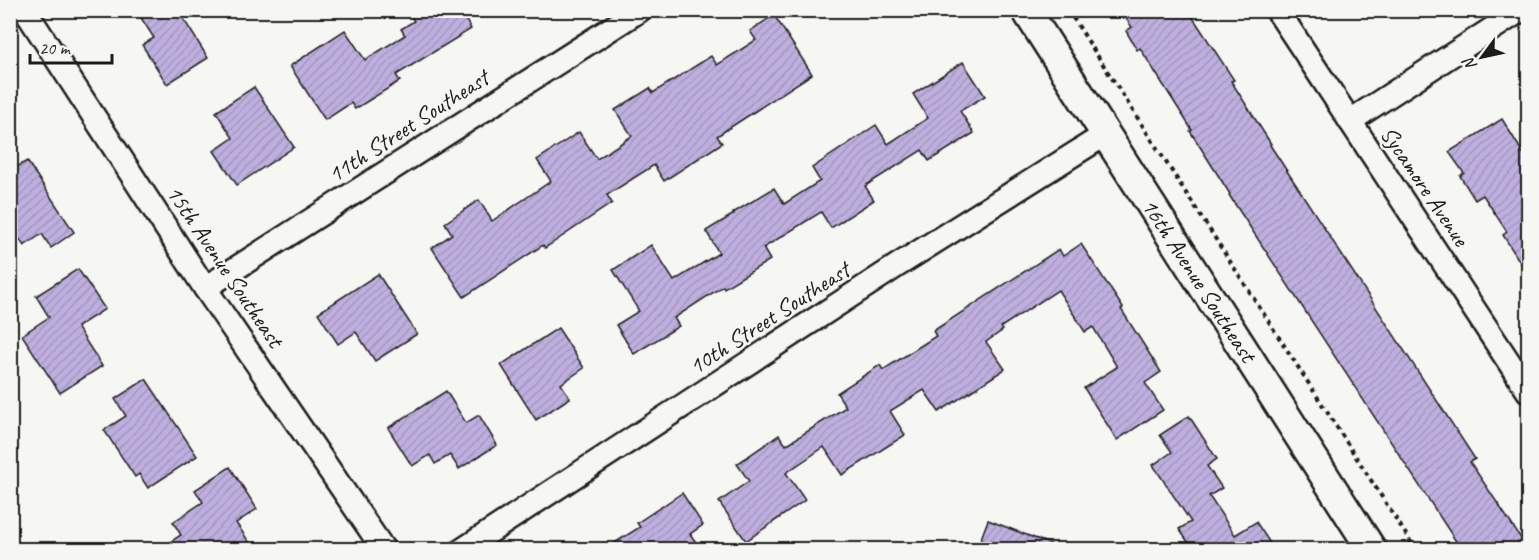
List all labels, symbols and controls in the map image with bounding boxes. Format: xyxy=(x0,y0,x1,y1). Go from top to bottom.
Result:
scale bar xyxy=(30,27,112,65)
north arrow xyxy=(1452,27,1512,87)
text: 20 m xyxy=(39,37,72,59)
text: N xyxy=(1457,52,1481,74)
street label: 11th Street Southeast xyxy=(322,61,497,189)
street label: Sycamore Avenue xyxy=(1374,120,1477,253)
street label: 15th Avenue Southeast xyxy=(160,179,292,355)
street label: 16th Avenue Southeast xyxy=(1135,192,1264,369)
street label: 10th Street Southeast xyxy=(683,253,858,381)

